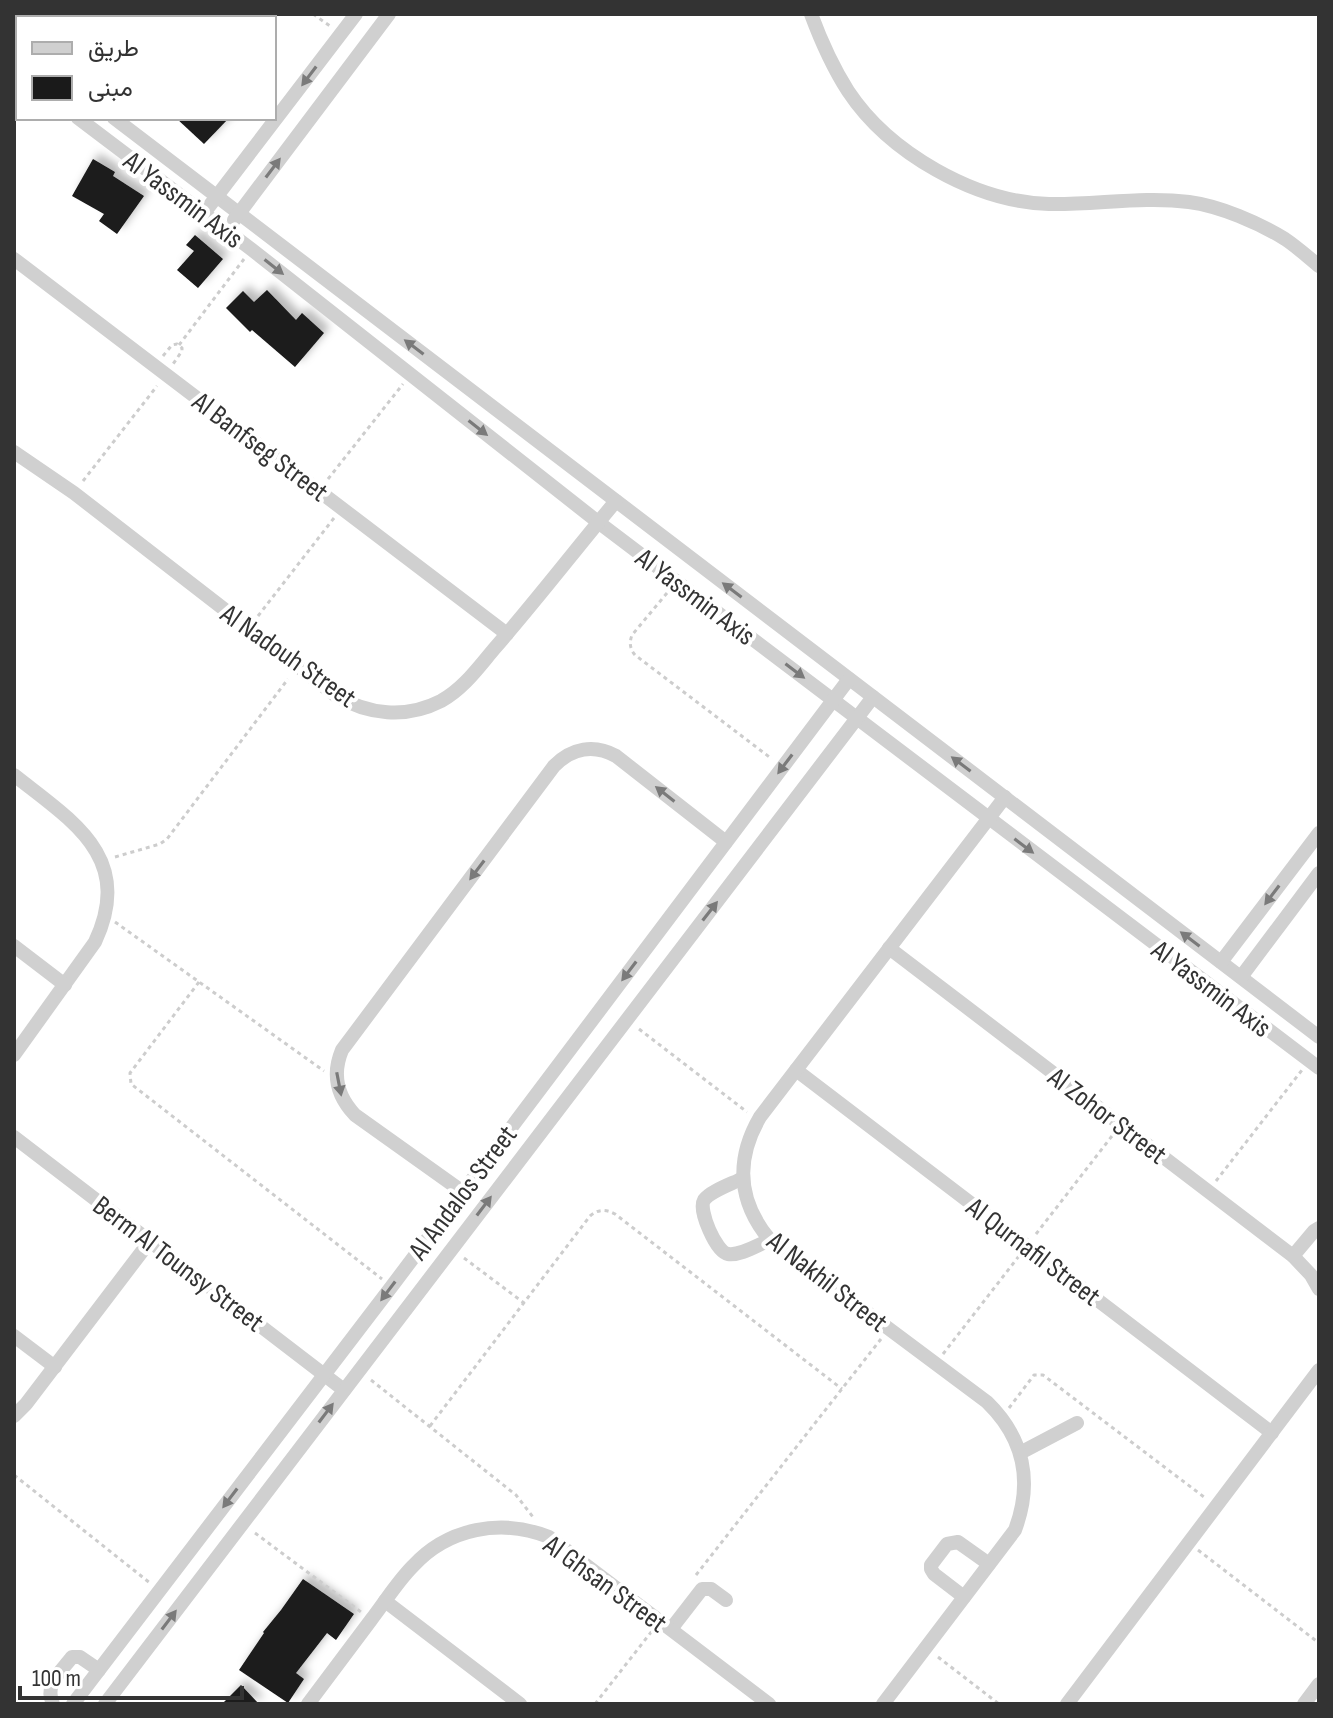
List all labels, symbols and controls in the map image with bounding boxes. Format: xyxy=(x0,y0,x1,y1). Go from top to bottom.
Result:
legend xyxy=(16,16,276,120)
text: طريق xyxy=(88,34,139,63)
one-way arrow xyxy=(302,66,318,86)
text: مبنى xyxy=(88,74,133,103)
street label: Al Yassmin Axis xyxy=(116,144,249,256)
one-way arrow xyxy=(265,157,281,178)
one-way arrow xyxy=(264,258,284,275)
one-way arrow xyxy=(404,340,424,356)
street label: Al Banfseg Street xyxy=(185,385,334,509)
one-way arrow xyxy=(468,419,488,435)
street label: Al Yassmin Axis xyxy=(628,541,761,653)
one-way arrow xyxy=(722,582,742,598)
street label: Al Nadouh Street xyxy=(213,597,362,715)
one-way arrow xyxy=(785,663,805,679)
one-way arrow xyxy=(777,753,793,774)
one-way arrow xyxy=(951,757,971,773)
one-way arrow xyxy=(655,786,675,802)
one-way arrow xyxy=(1014,837,1035,853)
one-way arrow xyxy=(469,860,485,880)
one-way arrow xyxy=(1265,885,1280,906)
one-way arrow xyxy=(702,901,718,921)
one-way arrow xyxy=(1180,931,1200,947)
street label: Al Yassmin Axis xyxy=(1144,933,1277,1045)
one-way arrow xyxy=(621,961,637,981)
street label: Al Zohor Street xyxy=(1041,1060,1173,1171)
one-way arrow xyxy=(333,1072,346,1097)
street label: Al Andalos Street xyxy=(401,1119,524,1267)
street label: Berm Al Tounsy Street xyxy=(86,1189,270,1339)
street label: Al Qurnafil Street xyxy=(959,1190,1107,1313)
one-way arrow xyxy=(476,1196,492,1216)
street label: Al Nakhil Street xyxy=(760,1224,894,1339)
one-way arrow xyxy=(380,1281,396,1301)
one-way arrow xyxy=(318,1403,334,1423)
one-way arrow xyxy=(223,1487,239,1508)
street label: Al Ghsan Street xyxy=(536,1528,673,1640)
one-way arrow xyxy=(160,1610,176,1630)
scale bar xyxy=(20,1650,242,1700)
text: 100 m xyxy=(32,1664,81,1693)

